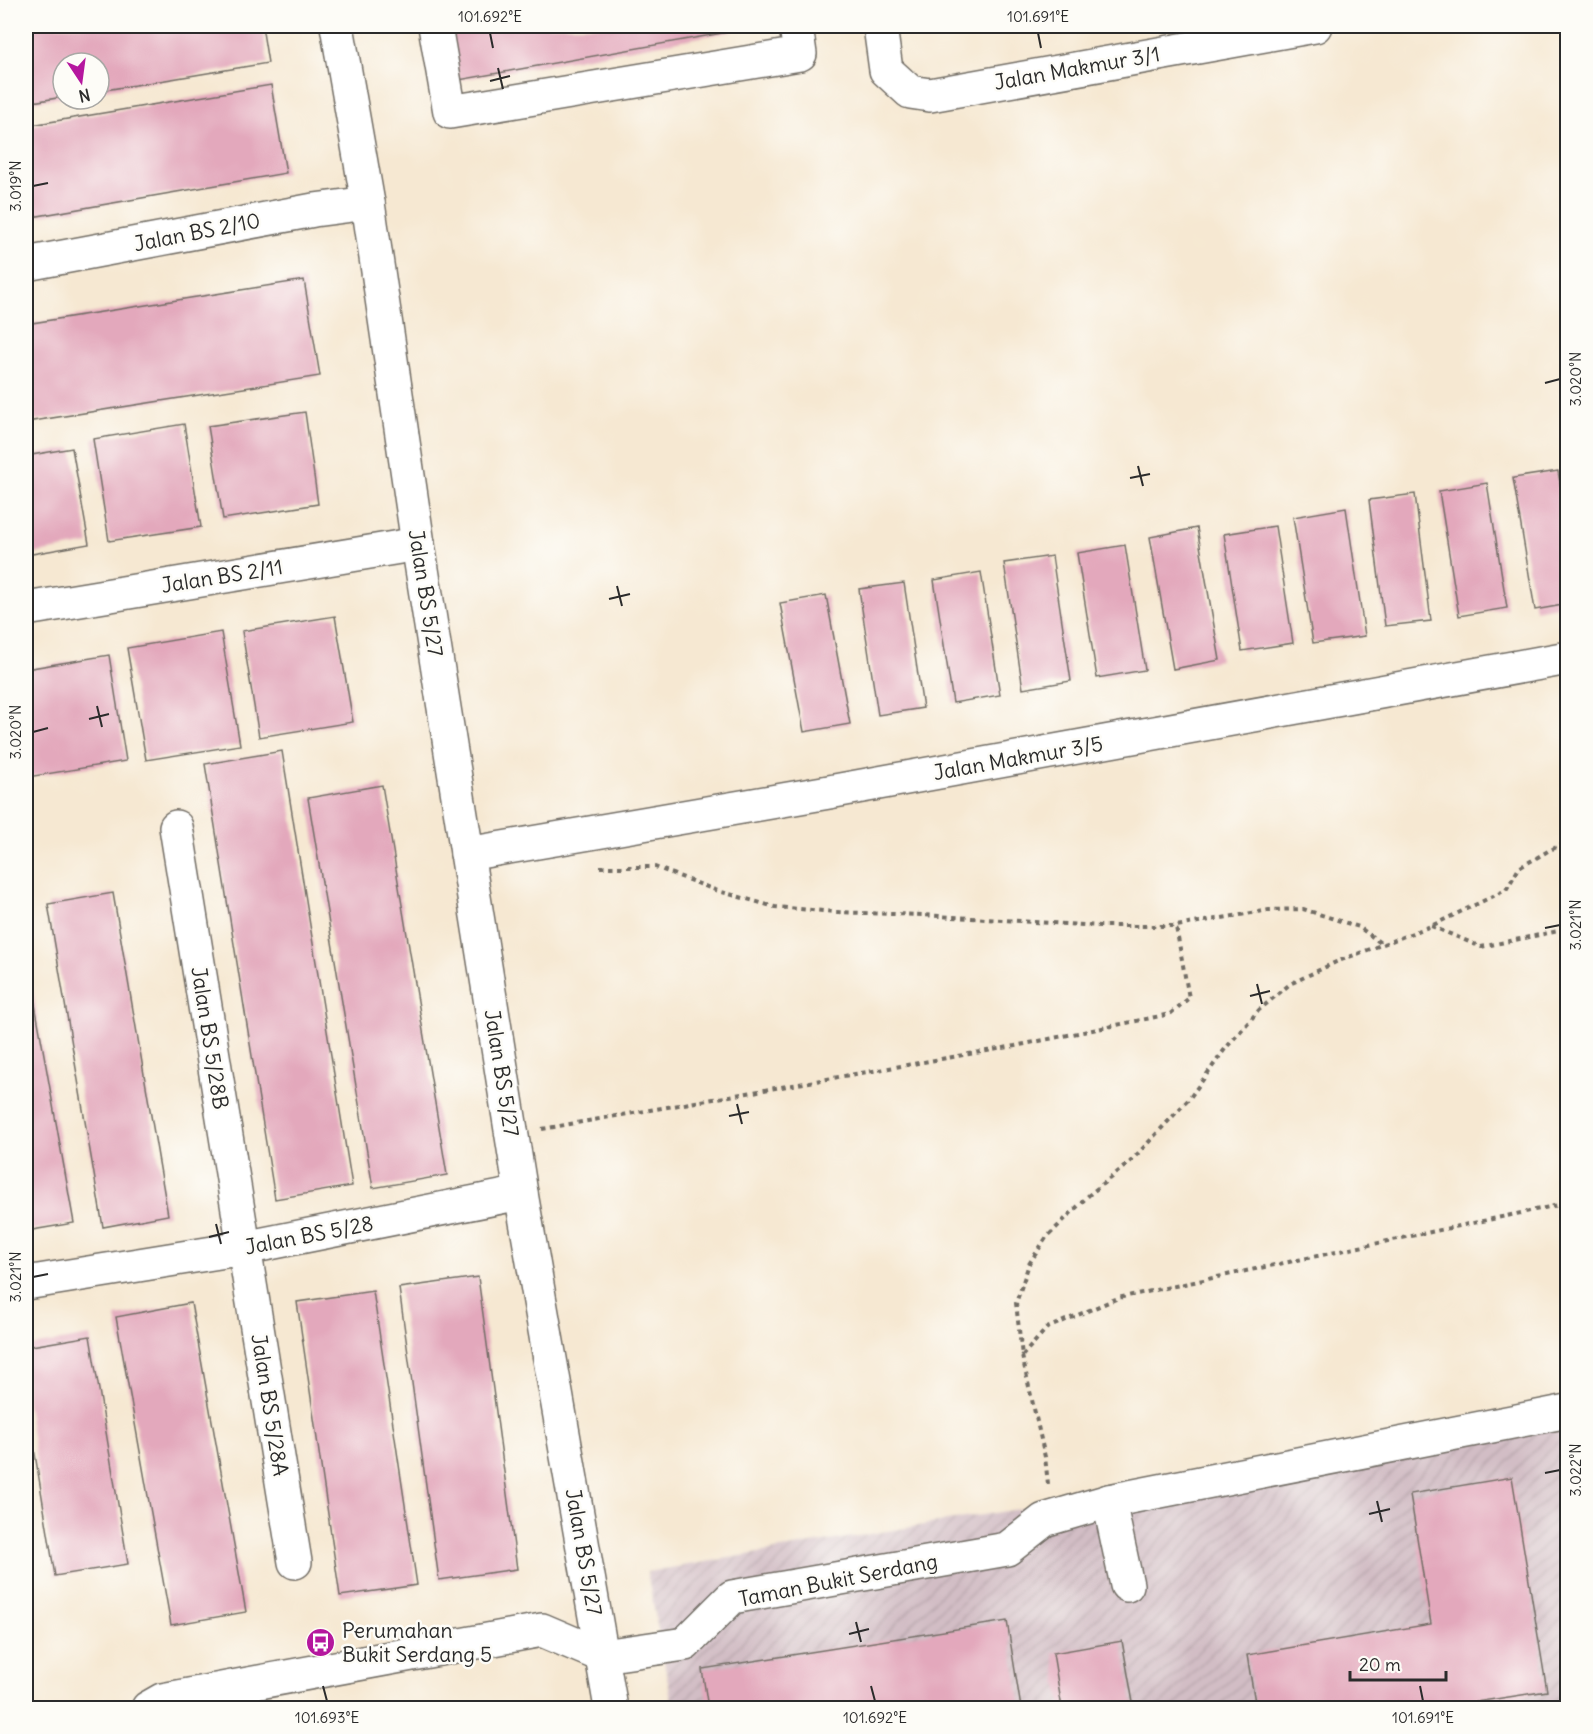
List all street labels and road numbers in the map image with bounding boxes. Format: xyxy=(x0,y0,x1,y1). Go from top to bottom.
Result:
street label: Jalan Makmur 3/1 xyxy=(992,40,1162,96)
street label: Jalan BS 2/10 xyxy=(132,207,262,257)
street label: Jalan BS 5/27 xyxy=(403,527,449,659)
street label: Jalan BS 2/11 xyxy=(159,553,285,599)
street label: Jalan Makmur 3/5 xyxy=(931,730,1105,786)
street label: Jalan BS 5/28B xyxy=(185,965,235,1111)
street label: Jalan BS 5/27 xyxy=(479,1007,525,1139)
street label: Jalan BS 5/28 xyxy=(243,1209,375,1261)
street label: Jalan BS 5/28A xyxy=(245,1332,295,1478)
street label: Jalan BS 5/27 xyxy=(560,1486,608,1618)
street label: Taman Bukit Serdang xyxy=(736,1547,940,1613)

